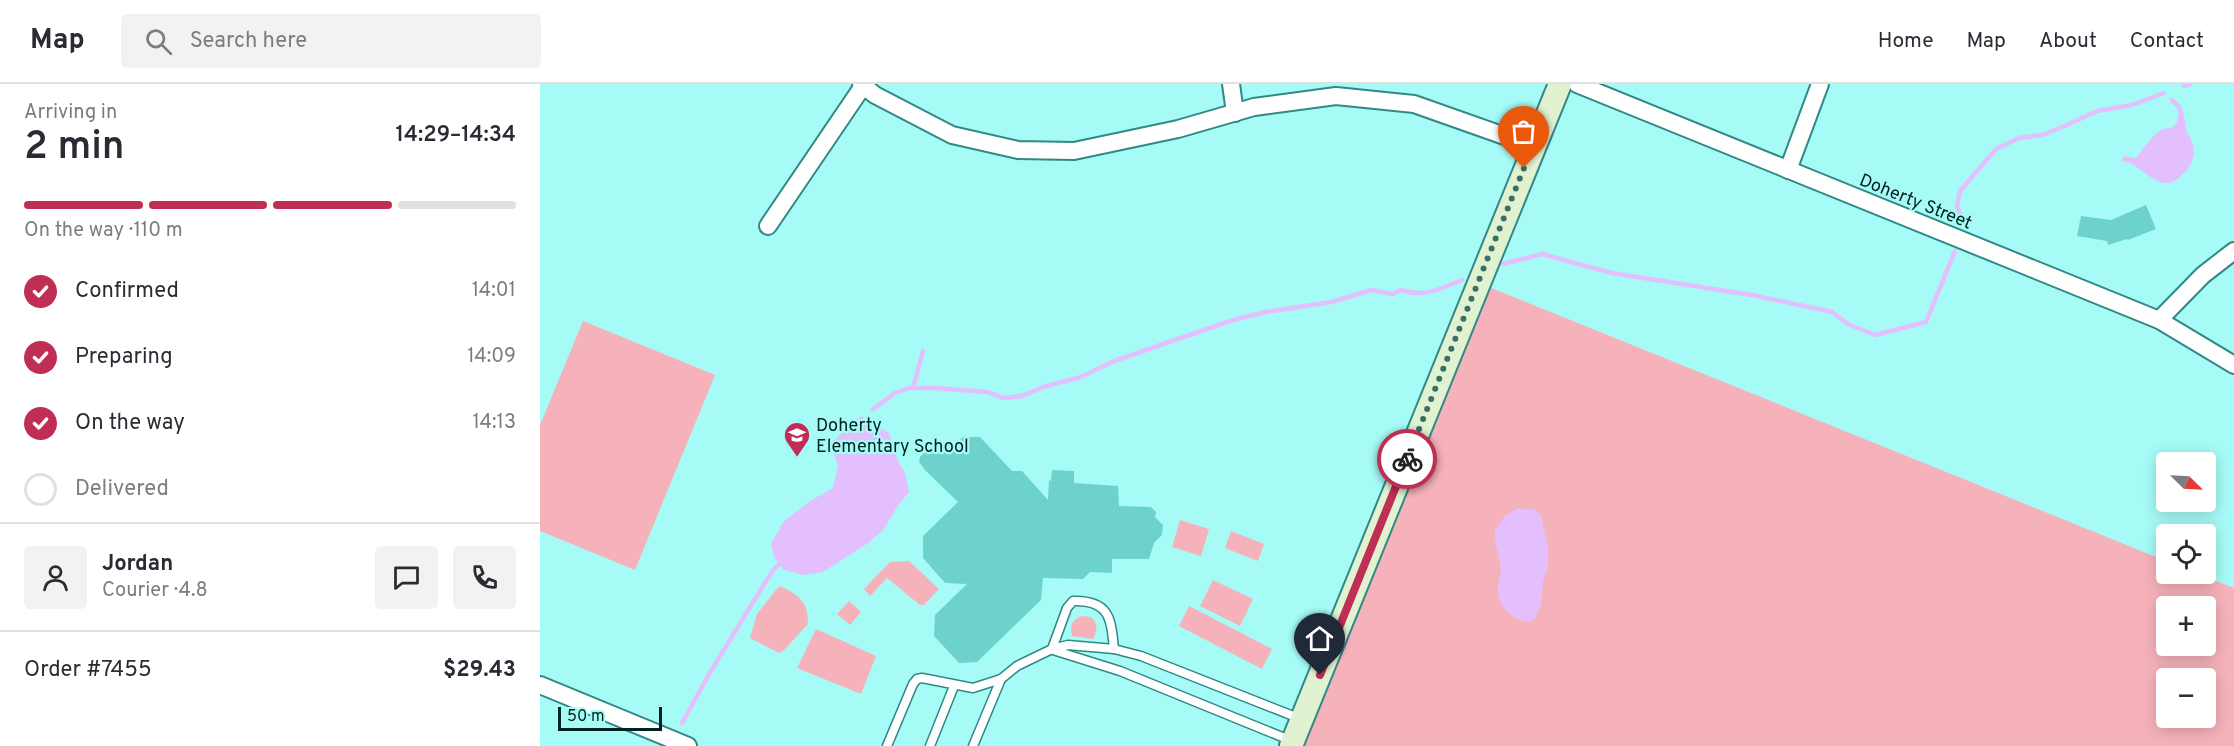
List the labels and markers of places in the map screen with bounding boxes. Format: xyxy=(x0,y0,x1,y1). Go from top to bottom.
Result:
pin xyxy=(1498,106,1549,168)
place label: Doherty Elementary School xyxy=(816,415,969,459)
school or university icon: Doherty Elementary School xyxy=(782,420,812,458)
pin xyxy=(1294,613,1345,675)

